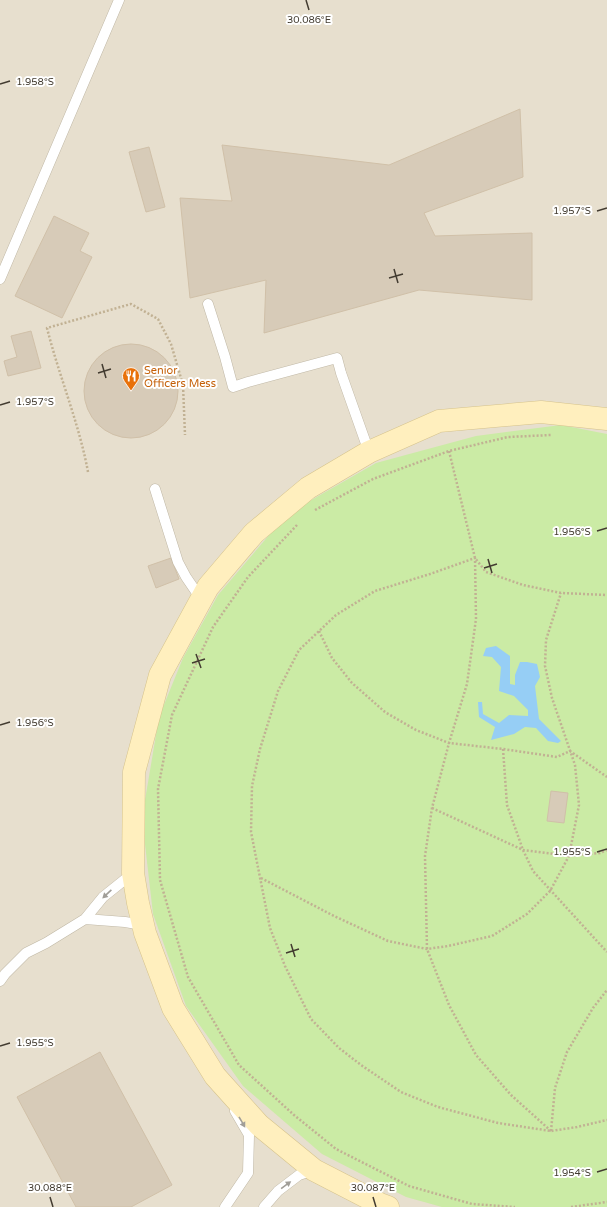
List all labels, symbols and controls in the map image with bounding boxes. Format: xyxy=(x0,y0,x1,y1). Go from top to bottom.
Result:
text: 30.086°E xyxy=(287,14,331,26)
text: 1.958°S xyxy=(16,76,54,88)
text: 1.957°S xyxy=(553,205,591,217)
place label: Senior Officers Mess xyxy=(144,364,216,390)
restaurant icon: Senior Officers Mess xyxy=(121,366,141,391)
text: 1.957°S xyxy=(16,396,54,408)
text: 1.956°S xyxy=(553,526,591,538)
text: 1.956°S xyxy=(16,717,54,729)
text: 1.955°S xyxy=(553,846,591,858)
one-way arrow xyxy=(102,889,112,899)
text: 1.955°S xyxy=(16,1037,54,1049)
one-way arrow xyxy=(238,1116,245,1128)
text: 1.954°S xyxy=(553,1167,591,1179)
one-way arrow xyxy=(281,1181,292,1189)
text: 30.088°E xyxy=(28,1182,72,1194)
text: 30.087°E xyxy=(351,1182,395,1194)

